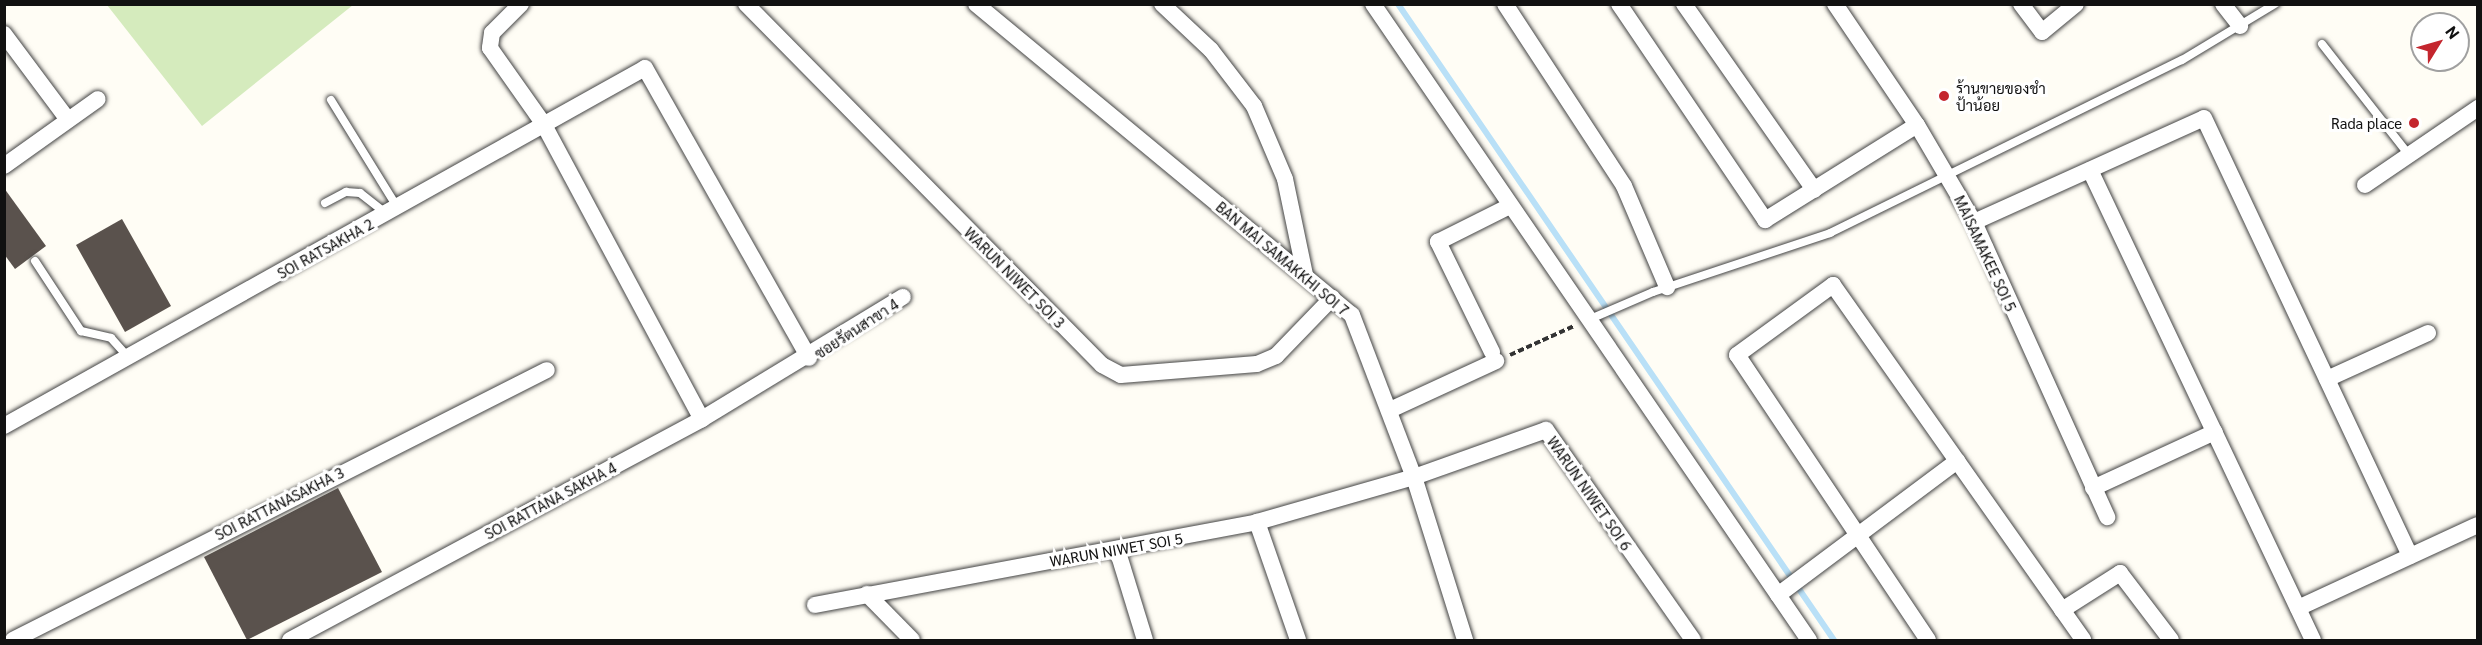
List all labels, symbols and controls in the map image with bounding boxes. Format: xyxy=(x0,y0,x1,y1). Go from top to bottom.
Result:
north arrow xyxy=(2410,12,2470,72)
text: N xyxy=(2441,21,2465,43)
place label: ร้านขายของชำ ป้าน้อย xyxy=(1956,78,2046,113)
marker: ร้านขายของชำ ป้าน้อย xyxy=(1937,89,1951,103)
place label: Rada place xyxy=(2331,114,2402,132)
marker: Rada place xyxy=(2407,116,2421,130)
street label: MAISAMAKEE SOI 5 xyxy=(1951,192,2021,314)
street label: BAN MAI SAMAKKHI SOI 7 xyxy=(1213,197,1353,319)
street label: SOI RATSAKHA 2 xyxy=(274,214,376,282)
street label: WARUN NIWET SOI 3 xyxy=(961,223,1069,331)
street label: ซอยรัตนสาขา 4 xyxy=(811,294,901,362)
street label: WARUN NIWET SOI 6 xyxy=(1544,433,1636,553)
street label: SOI RATTANA SAKHA 4 xyxy=(481,458,619,542)
street label: SOI RATTANASAKHA 3 xyxy=(211,463,347,543)
street label: WARUN NIWET SOI 5 xyxy=(1048,528,1184,570)

